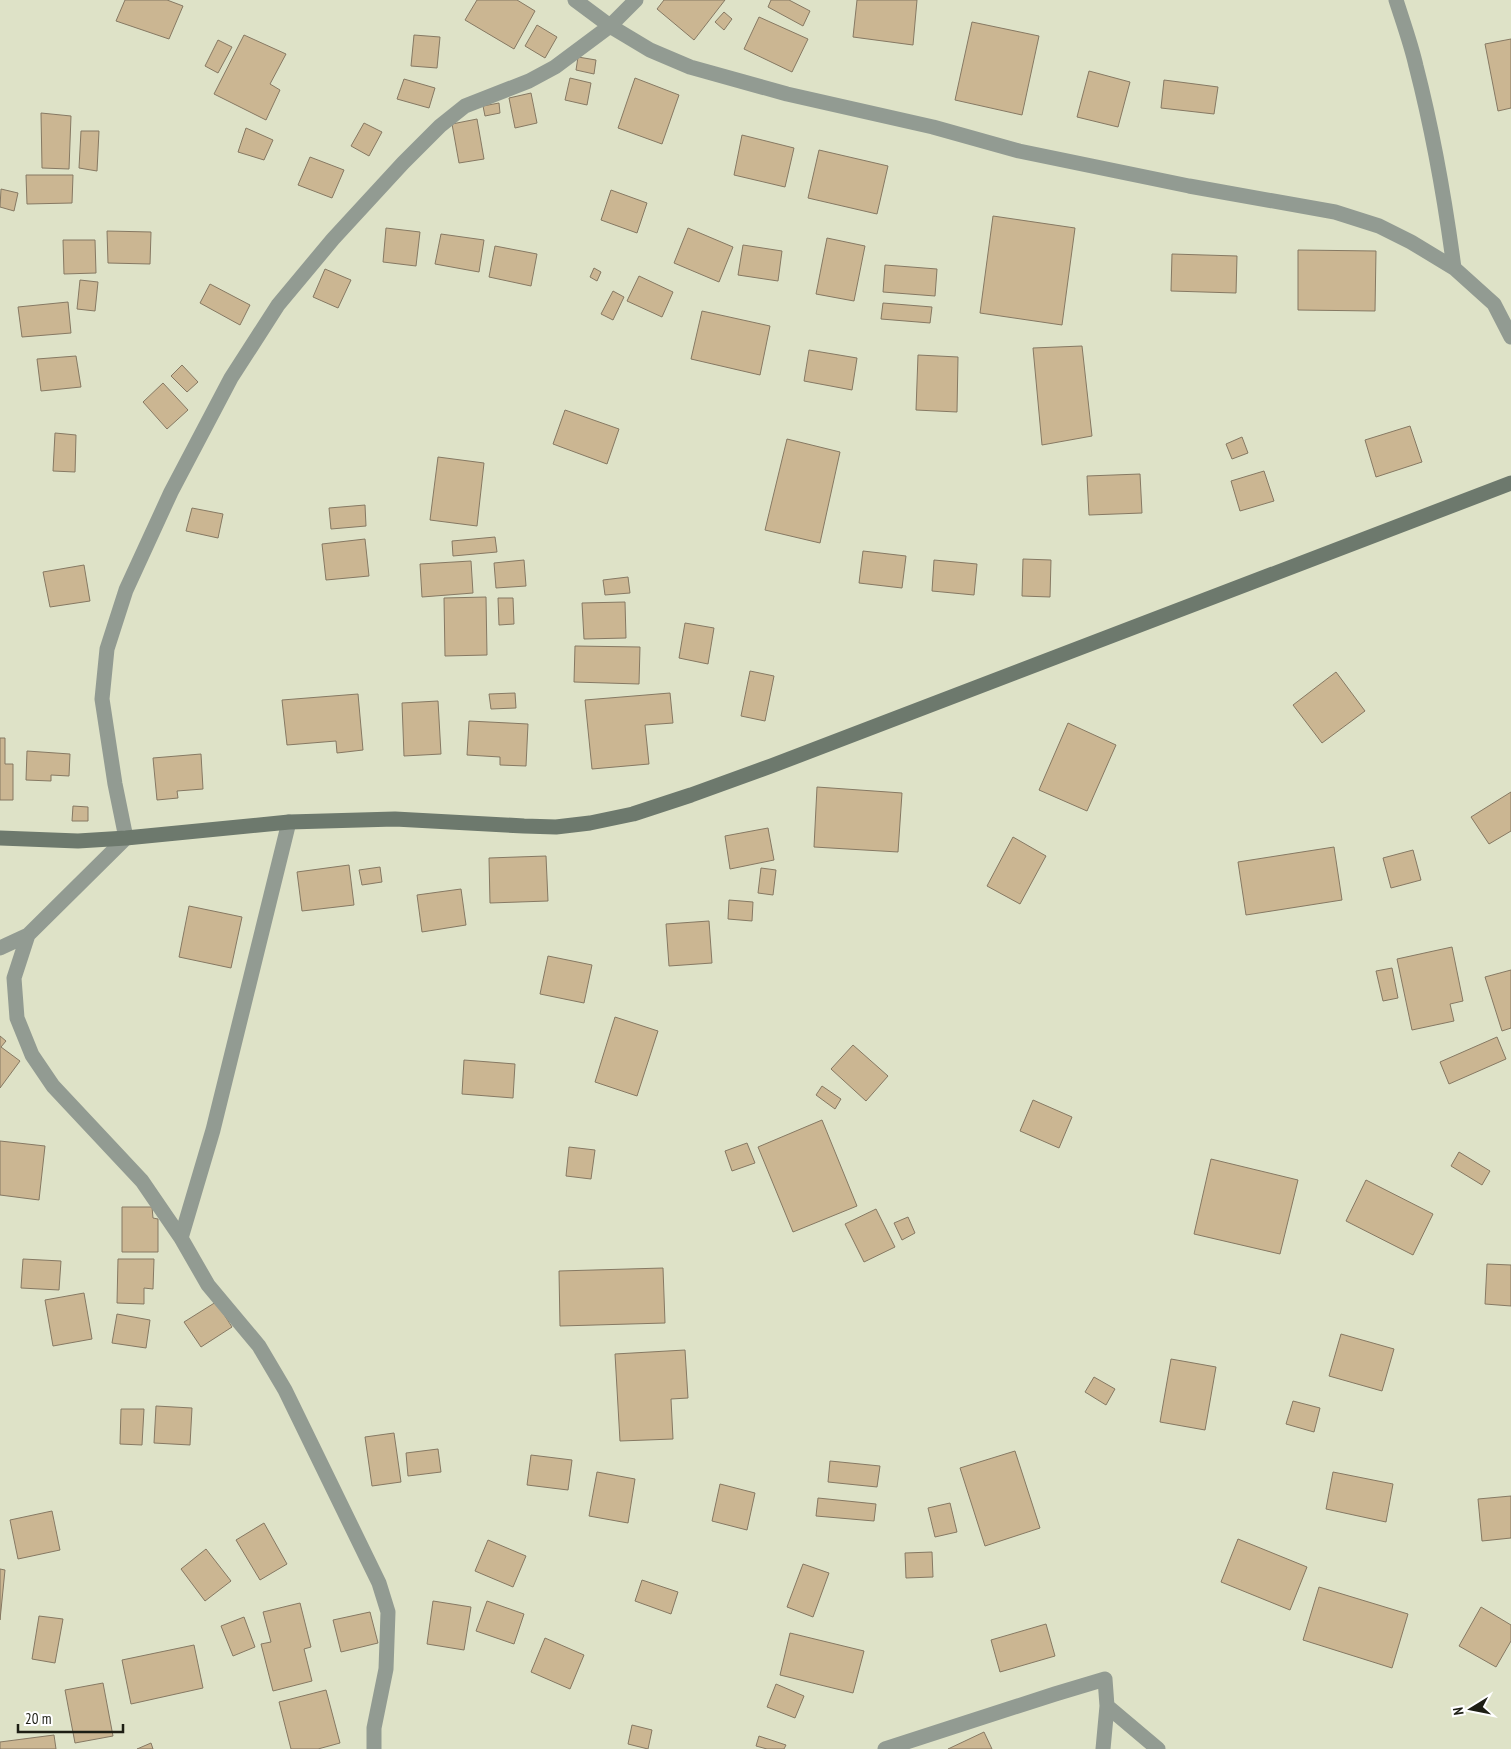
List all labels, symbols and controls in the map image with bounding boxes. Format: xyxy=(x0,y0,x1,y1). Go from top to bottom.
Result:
north arrow xyxy=(1446,1684,1496,1734)
scale bar xyxy=(18,1702,122,1734)
text: N xyxy=(1449,1706,1468,1717)
text: 20 m xyxy=(25,1709,51,1728)

